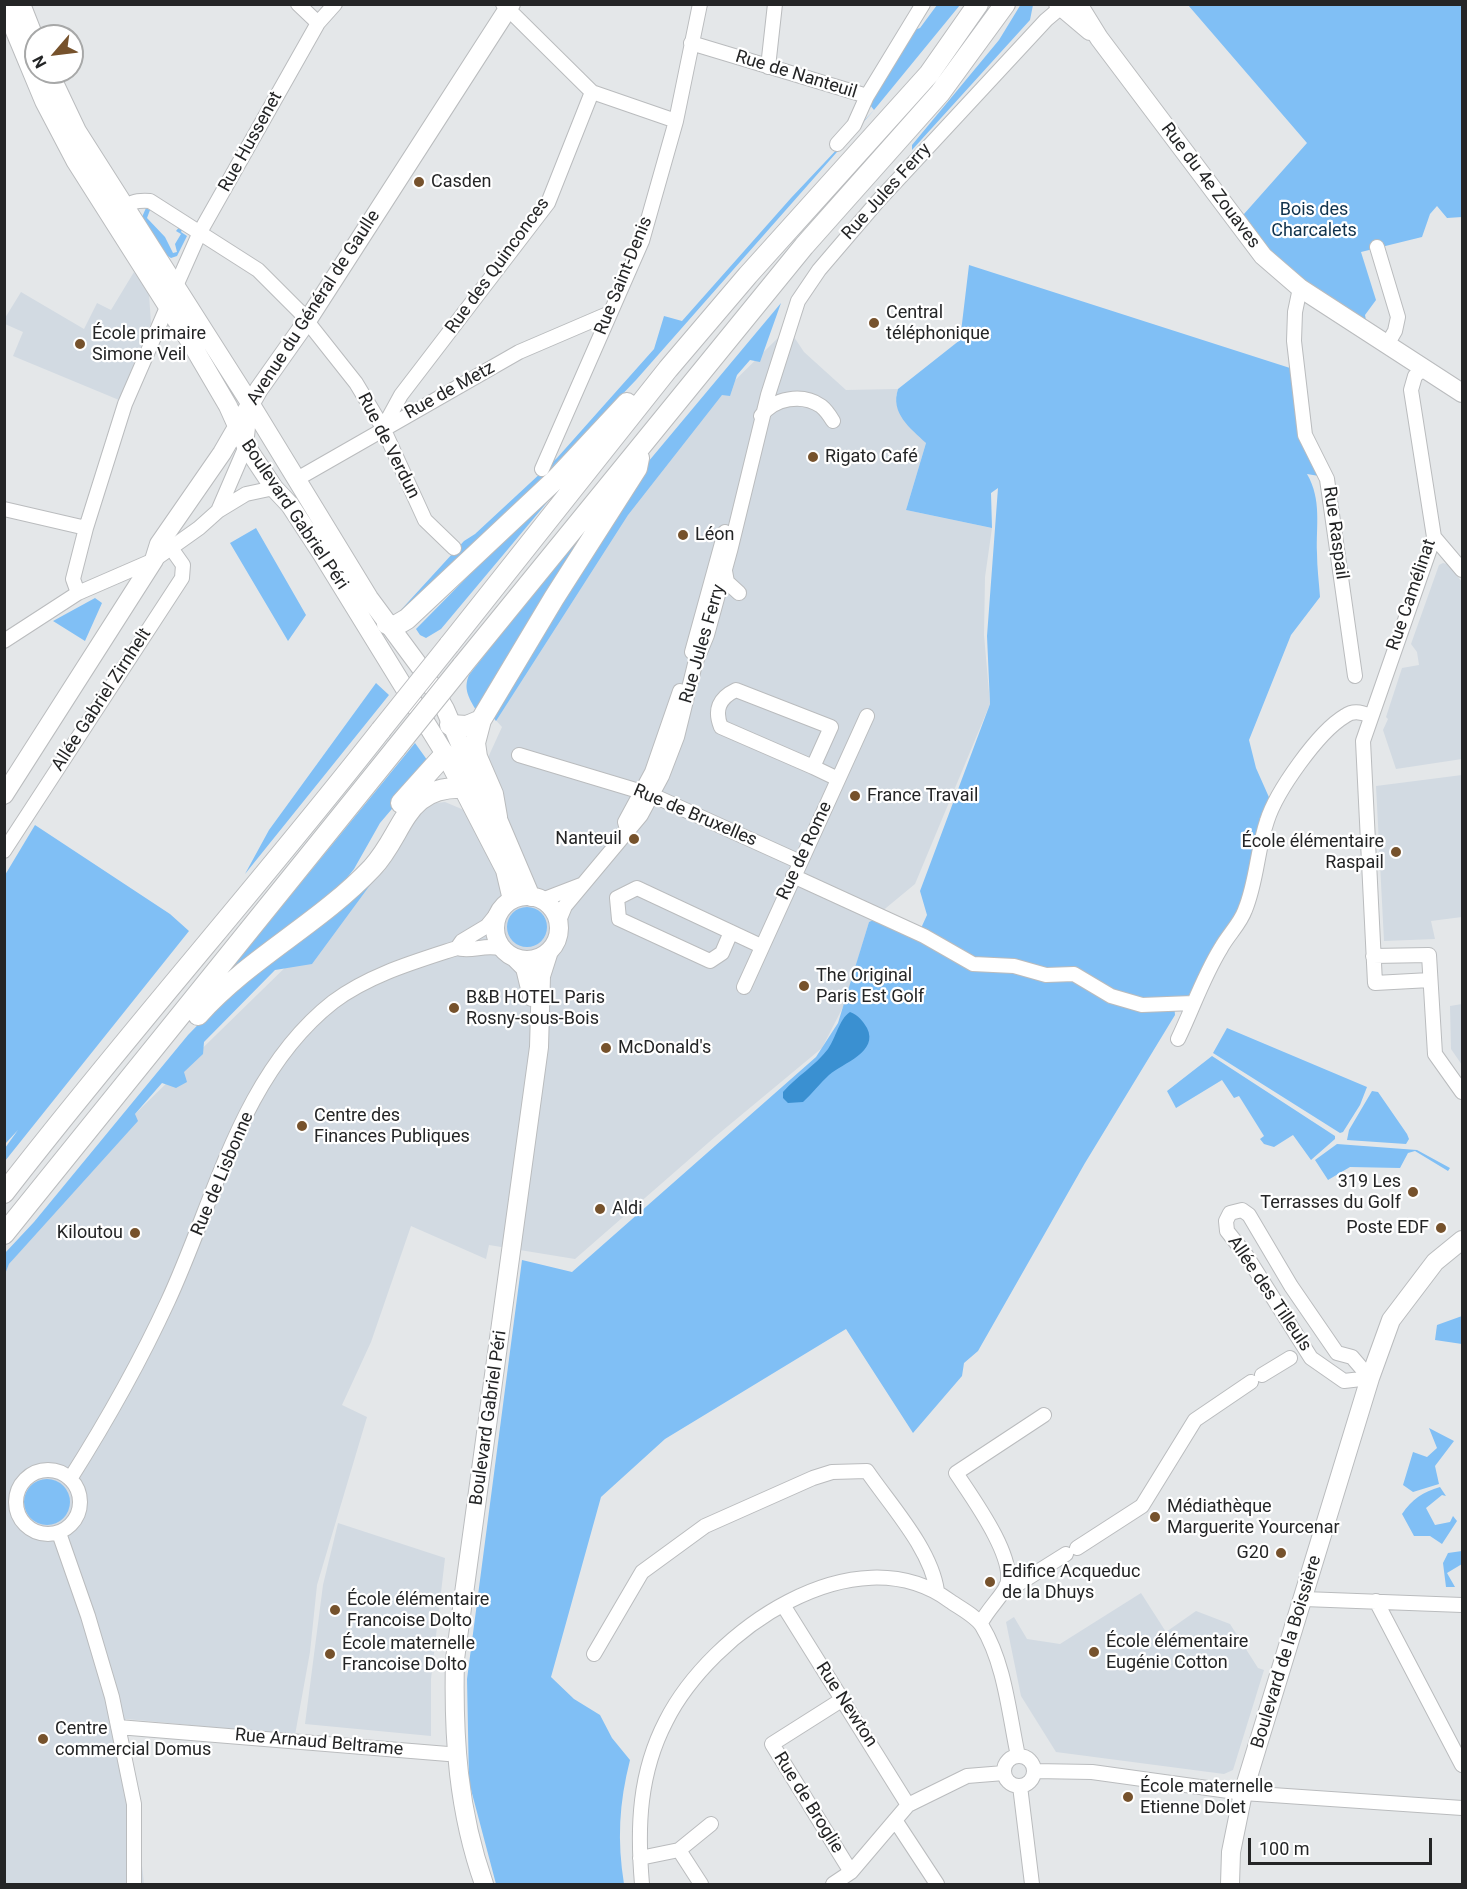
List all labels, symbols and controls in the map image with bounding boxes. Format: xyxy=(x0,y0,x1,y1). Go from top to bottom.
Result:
north arrow xyxy=(24,24,84,84)
street label: Rue de Nanteuil xyxy=(733,46,859,104)
text: N xyxy=(28,52,50,71)
street label: Rue Hussenet xyxy=(215,88,287,196)
street label: Rue du 4e Zouaves xyxy=(1156,119,1264,253)
street label: Rue Jules Ferry xyxy=(838,139,936,245)
place label: Casden xyxy=(431,171,491,193)
marker: Casden xyxy=(412,175,426,189)
street label: Rue des Quinconces xyxy=(441,194,555,338)
park label: Bois des Charcalets xyxy=(1271,199,1357,242)
street label: Avenue du Général de Gaulle xyxy=(243,207,385,409)
street label: Rue Saint-Denis xyxy=(590,214,658,338)
place label: Central téléphonique xyxy=(886,302,990,344)
marker: Central téléphonique xyxy=(867,316,881,330)
place label: École primaire Simone Veil xyxy=(92,323,206,366)
marker: École primaire Simone Veil xyxy=(73,337,87,351)
street label: Rue de Metz xyxy=(401,357,499,425)
street label: Rue de Verdun xyxy=(352,390,424,502)
street label: Boulevard Gabriel Péri xyxy=(236,436,352,594)
place label: Rigato Café xyxy=(825,446,918,468)
marker: Rigato Café xyxy=(806,450,820,464)
street label: Rue Raspail xyxy=(1318,485,1352,581)
place label: Léon xyxy=(695,524,734,546)
marker: Léon xyxy=(676,528,690,542)
street label: Rue Camélinat xyxy=(1383,537,1441,653)
street label: Rue Jules Ferry xyxy=(676,582,730,706)
street label: Allée Gabriel Zirnhelt xyxy=(48,625,156,775)
street label: Rue de Bruxelles xyxy=(630,780,760,852)
place label: France Travail xyxy=(867,785,978,807)
marker: France Travail xyxy=(848,789,862,803)
street label: Rue de Rome xyxy=(773,798,837,904)
place label: Nanteuil xyxy=(555,828,622,850)
place label: École élémentaire Raspail xyxy=(1242,831,1384,874)
marker: Nanteuil xyxy=(627,832,641,846)
marker: École élémentaire Raspail xyxy=(1389,845,1403,859)
place label: The Original Paris Est Golf xyxy=(816,965,924,1008)
marker: The Original Paris Est Golf xyxy=(797,979,811,993)
place label: B&B HOTEL Paris Rosny-sous-Bois xyxy=(466,987,605,1030)
marker: B&B HOTEL Paris Rosny-sous-Bois xyxy=(447,1001,461,1015)
place label: McDonald's xyxy=(618,1037,711,1059)
marker: McDonald's xyxy=(599,1041,613,1055)
place label: Centre des Finances Publiques xyxy=(314,1105,470,1148)
street label: Rue de Lisbonne xyxy=(187,1109,259,1239)
marker: Centre des Finances Publiques xyxy=(295,1119,309,1133)
place label: 319 Les Terrasses du Golf xyxy=(1260,1171,1401,1214)
marker: 319 Les Terrasses du Golf xyxy=(1406,1185,1420,1199)
place label: Aldi xyxy=(612,1198,643,1220)
marker: Aldi xyxy=(593,1202,607,1216)
place label: Poste EDF xyxy=(1346,1217,1429,1239)
marker: Poste EDF xyxy=(1434,1221,1448,1235)
place label: Kiloutou xyxy=(57,1222,123,1244)
marker: Kiloutou xyxy=(128,1226,142,1240)
street label: Allée des Tilleuls xyxy=(1222,1232,1316,1356)
street label: Boulevard Gabriel Péri xyxy=(466,1329,512,1507)
place label: Médiathèque Marguerite Yourcenar xyxy=(1167,1496,1340,1538)
marker: Médiathèque Marguerite Yourcenar xyxy=(1148,1510,1162,1524)
place label: G20 xyxy=(1237,1542,1269,1564)
marker: G20 xyxy=(1274,1546,1288,1560)
street label: Boulevard de la Boissière xyxy=(1247,1553,1327,1751)
place label: Edifice Acqueduc de la Dhuys xyxy=(1002,1561,1140,1604)
marker: Edifice Acqueduc de la Dhuys xyxy=(983,1575,997,1589)
place label: École élémentaire Francoise Dolto xyxy=(347,1589,489,1632)
marker: École élémentaire Francoise Dolto xyxy=(328,1603,342,1617)
place label: École élémentaire Eugénie Cotton xyxy=(1106,1631,1248,1674)
place label: École maternelle Francoise Dolto xyxy=(342,1633,475,1676)
marker: École élémentaire Eugénie Cotton xyxy=(1087,1645,1101,1659)
marker: École maternelle Francoise Dolto xyxy=(323,1647,337,1661)
street label: Rue Newton xyxy=(811,1659,881,1751)
place label: Centre commercial Domus xyxy=(55,1718,211,1760)
street label: Rue Arnaud Beltrame xyxy=(234,1725,404,1761)
marker: Centre commercial Domus xyxy=(36,1732,50,1746)
street label: Rue de Broglie xyxy=(768,1749,848,1857)
place label: École maternelle Etienne Dolet xyxy=(1140,1776,1273,1818)
marker: École maternelle Etienne Dolet xyxy=(1121,1790,1135,1804)
scale bar xyxy=(1251,1826,1436,1864)
text: 100 m xyxy=(1259,1838,1310,1859)

